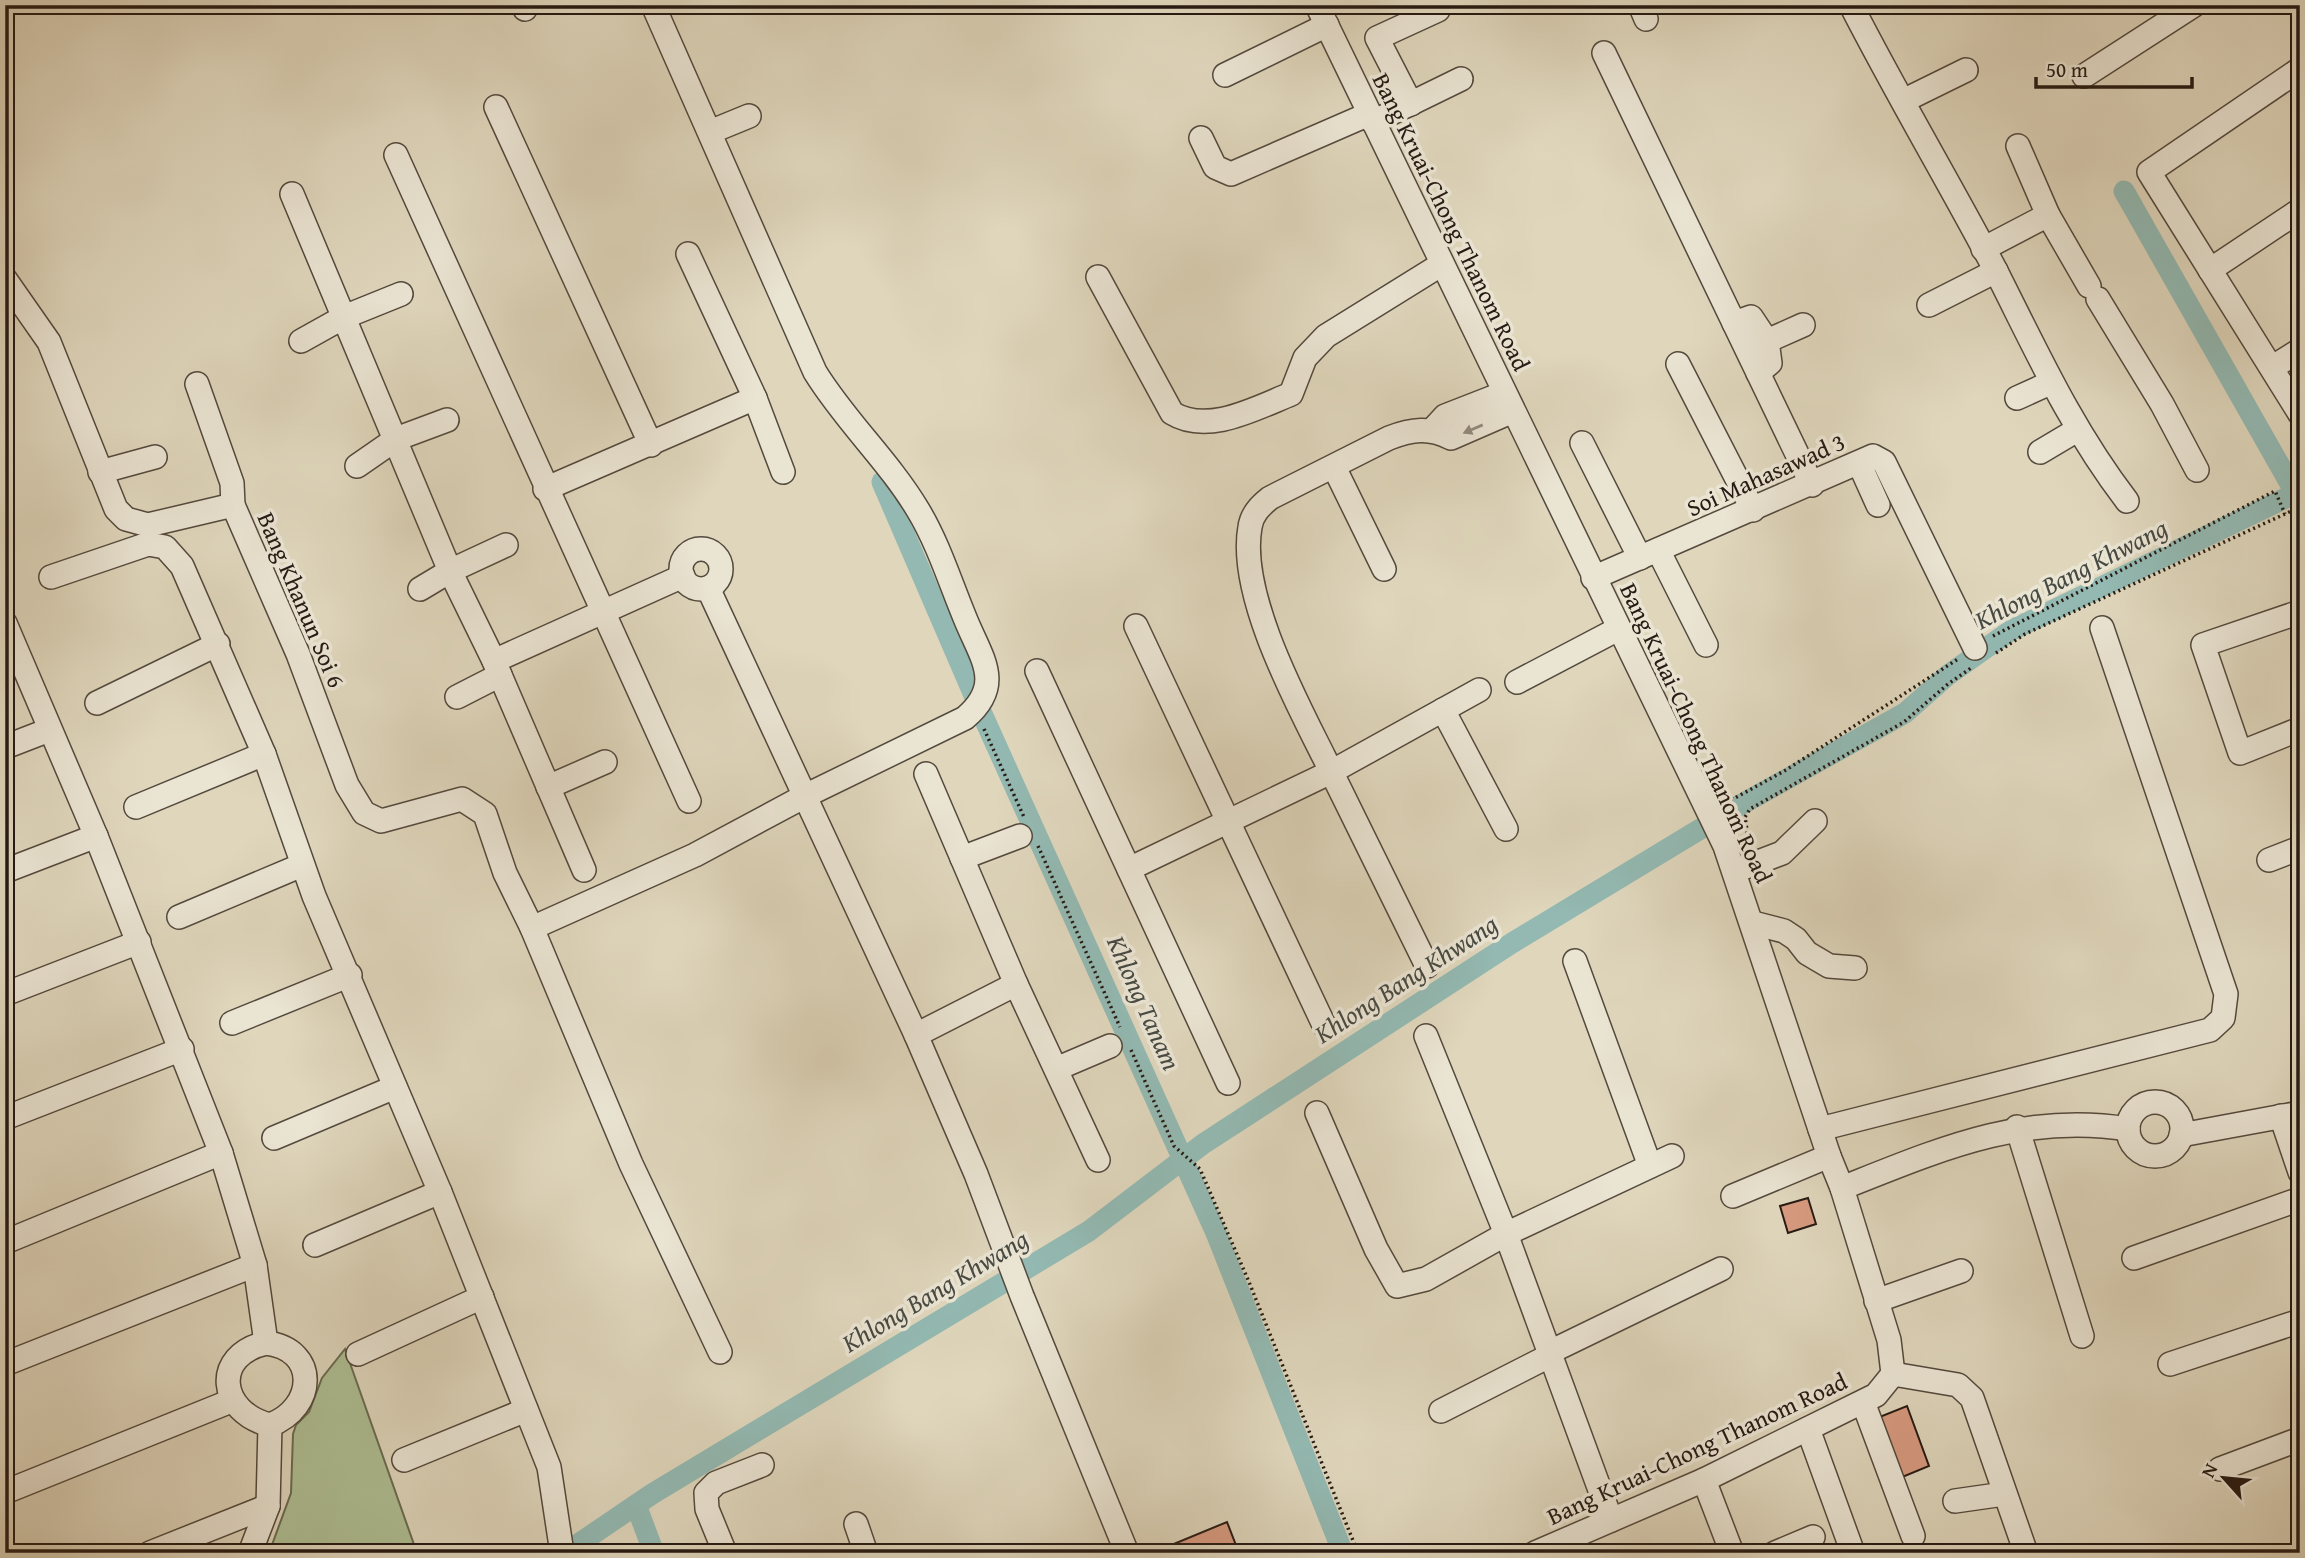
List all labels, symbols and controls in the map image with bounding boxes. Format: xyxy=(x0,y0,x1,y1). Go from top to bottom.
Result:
scale bar xyxy=(2036,46,2191,90)
text: 50 m xyxy=(2046,54,2088,85)
street label: Bang Kruai-Chong Thanom Road xyxy=(1364,67,1539,377)
one-way arrow xyxy=(1462,423,1483,434)
street label: Soi Mahasawad 3 xyxy=(1681,424,1851,525)
street label: Bang Khanun Soi 6 xyxy=(249,507,354,693)
water label: Khlong Bang Khwang xyxy=(1967,508,2174,639)
street label: Bang Kruai-Chong Thanom Road xyxy=(1611,577,1782,889)
water label: Khlong Bang Khwang xyxy=(1305,904,1505,1053)
water label: Khlong Tanam xyxy=(1097,928,1192,1077)
water label: Khlong Bang Khwang xyxy=(833,1219,1036,1362)
street label: Bang Kruai-Chong Thanom Road xyxy=(1541,1363,1853,1534)
north arrow xyxy=(2190,1442,2260,1512)
text: N xyxy=(2193,1458,2224,1482)

